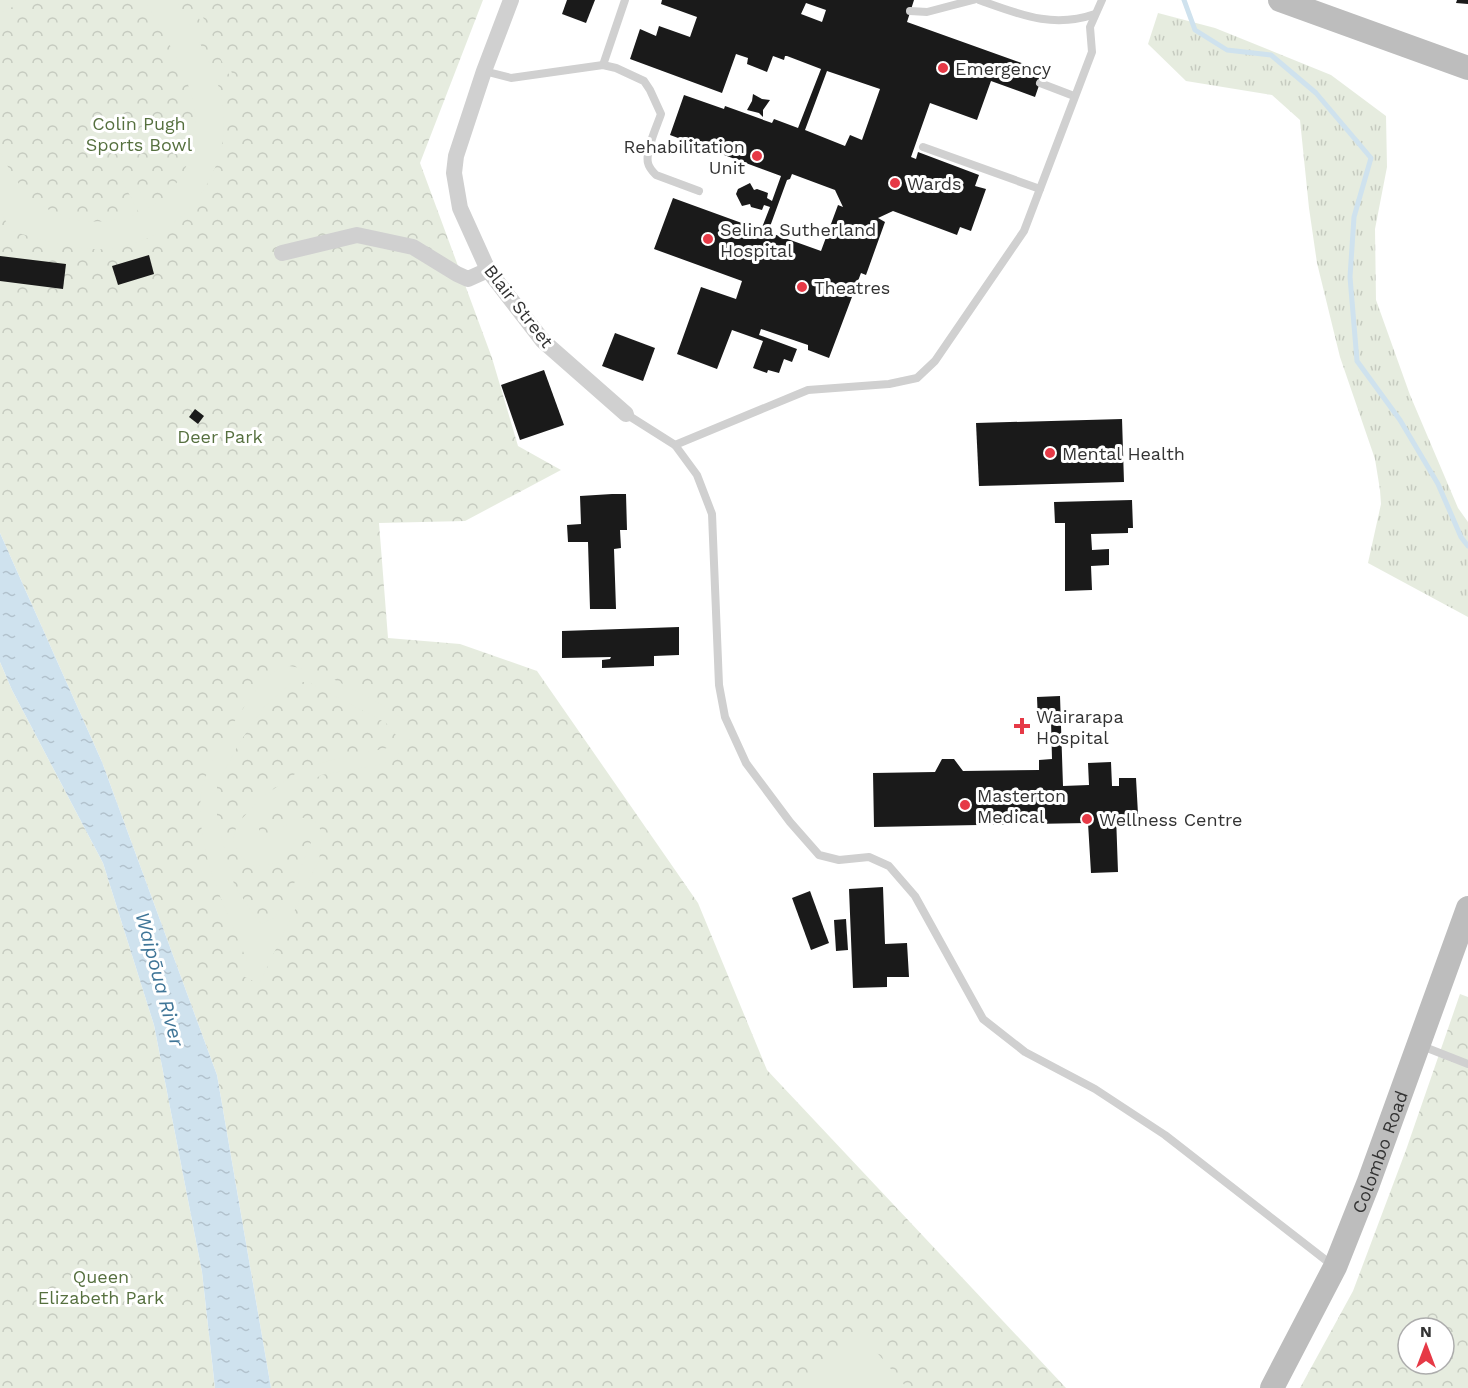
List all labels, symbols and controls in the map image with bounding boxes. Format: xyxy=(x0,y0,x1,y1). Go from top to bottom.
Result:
place label: Emergency xyxy=(955,58,1052,79)
marker: Emergency xyxy=(936,61,950,75)
park label: Colin Pugh Sports Bowl xyxy=(86,113,193,155)
place label: Rehabilitation Unit xyxy=(624,136,745,178)
marker: Rehabilitation Unit xyxy=(750,149,764,163)
place label: Wards xyxy=(907,173,962,194)
marker: Wards xyxy=(888,176,902,190)
place label: Selina Sutherland Hospital xyxy=(720,219,876,261)
marker: Selina Sutherland Hospital xyxy=(701,232,715,246)
street label: Blair Street xyxy=(480,260,558,352)
place label: Theatres xyxy=(814,277,890,298)
marker: Theatres xyxy=(795,280,809,294)
park label: Deer Park xyxy=(177,426,263,447)
place label: Mental Health xyxy=(1062,443,1185,464)
marker: Mental Health xyxy=(1043,446,1057,460)
place label: Wairarapa Hospital xyxy=(1036,706,1124,748)
marker: Wairarapa Hospital xyxy=(1013,717,1031,735)
place label: Masterton Medical xyxy=(977,785,1066,827)
marker: Masterton Medical xyxy=(958,798,972,812)
place label: Wellness Centre xyxy=(1099,809,1242,830)
marker: Wellness Centre xyxy=(1080,812,1094,826)
water label: Waipōua River xyxy=(131,909,190,1050)
street label: Colombo Road xyxy=(1347,1088,1411,1216)
park label: Queen Elizabeth Park xyxy=(38,1266,164,1308)
north arrow xyxy=(1396,1316,1456,1376)
text: N xyxy=(1420,1322,1432,1341)

